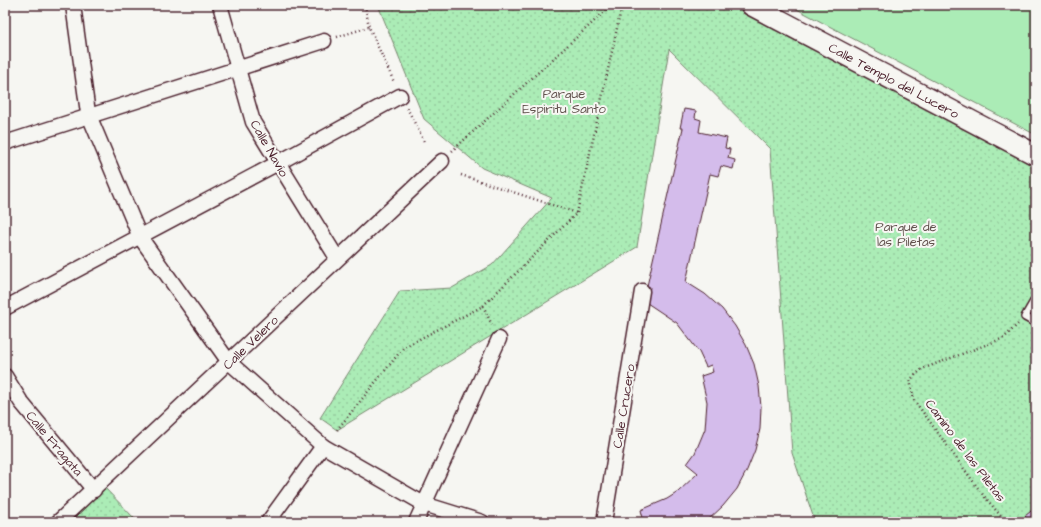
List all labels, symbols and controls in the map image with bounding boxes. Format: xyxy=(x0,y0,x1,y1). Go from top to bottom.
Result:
street label: Calle Templo del Lucero xyxy=(825,39,963,123)
park label: Parque Espiritu Santo xyxy=(522,85,607,118)
street label: Calle Navío xyxy=(246,117,293,181)
park label: Parque de las Piletas xyxy=(875,218,937,251)
street label: Calle Velero xyxy=(219,311,283,374)
street label: Calle Crucero xyxy=(608,362,640,449)
street label: Camino de las Piletas xyxy=(921,396,1010,506)
street label: Calle Fragata xyxy=(21,407,87,481)

